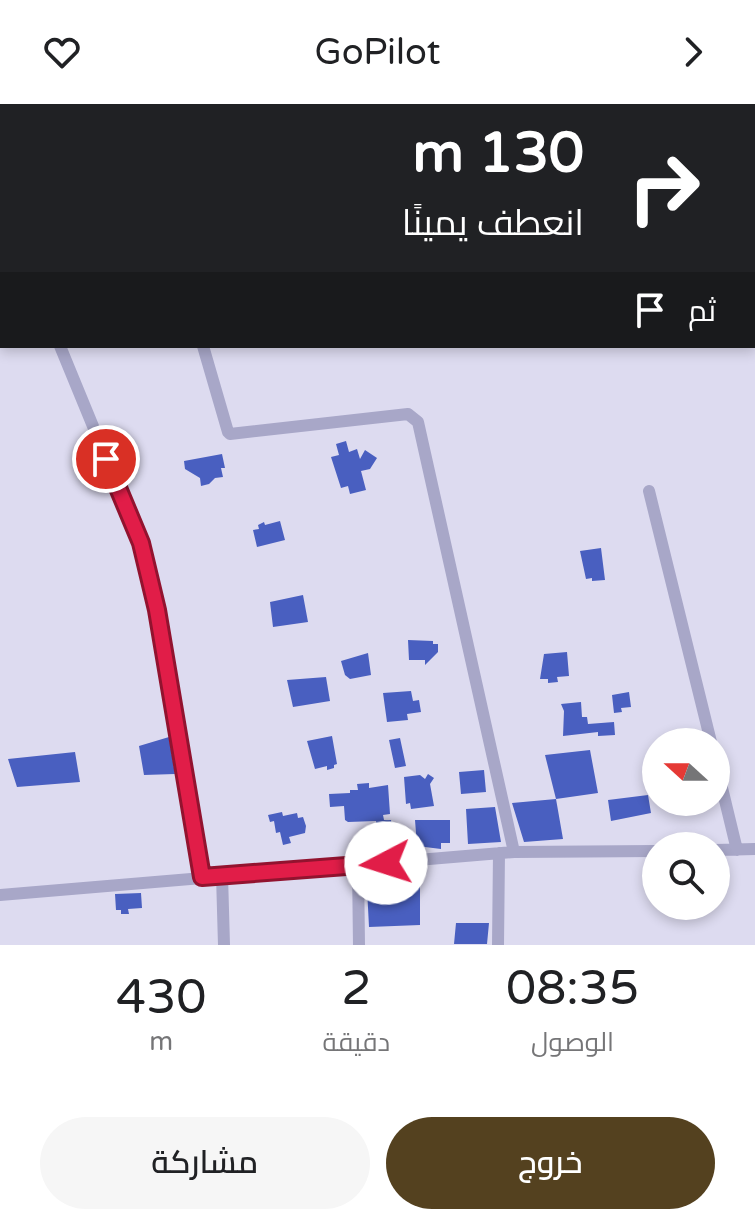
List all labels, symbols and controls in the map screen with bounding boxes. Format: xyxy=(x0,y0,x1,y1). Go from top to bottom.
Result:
icon: heart xyxy=(40,30,84,74)
icon: forward xyxy=(671,30,715,74)
text: GoPilot xyxy=(315,31,440,74)
text: 130 m xyxy=(413,120,584,187)
icon: right xyxy=(612,136,716,240)
text: انعطف يمينًا xyxy=(402,202,584,245)
icon: arrive xyxy=(628,288,672,332)
text: ثم xyxy=(688,293,716,330)
pin xyxy=(72,425,140,493)
icon: arrive xyxy=(84,437,128,481)
north arrow xyxy=(642,728,730,816)
map controls xyxy=(642,728,730,920)
position arrow xyxy=(344,821,428,905)
button: search xyxy=(642,832,730,920)
text: 2 xyxy=(341,960,371,1018)
text: 08:35 xyxy=(506,960,639,1018)
text: 430 xyxy=(116,969,206,1027)
text: m xyxy=(149,1026,173,1057)
text: دقيقة xyxy=(322,1027,390,1058)
text: الوصول xyxy=(531,1027,614,1058)
button: مشاركة xyxy=(40,1117,370,1209)
button: خروج xyxy=(386,1117,715,1209)

